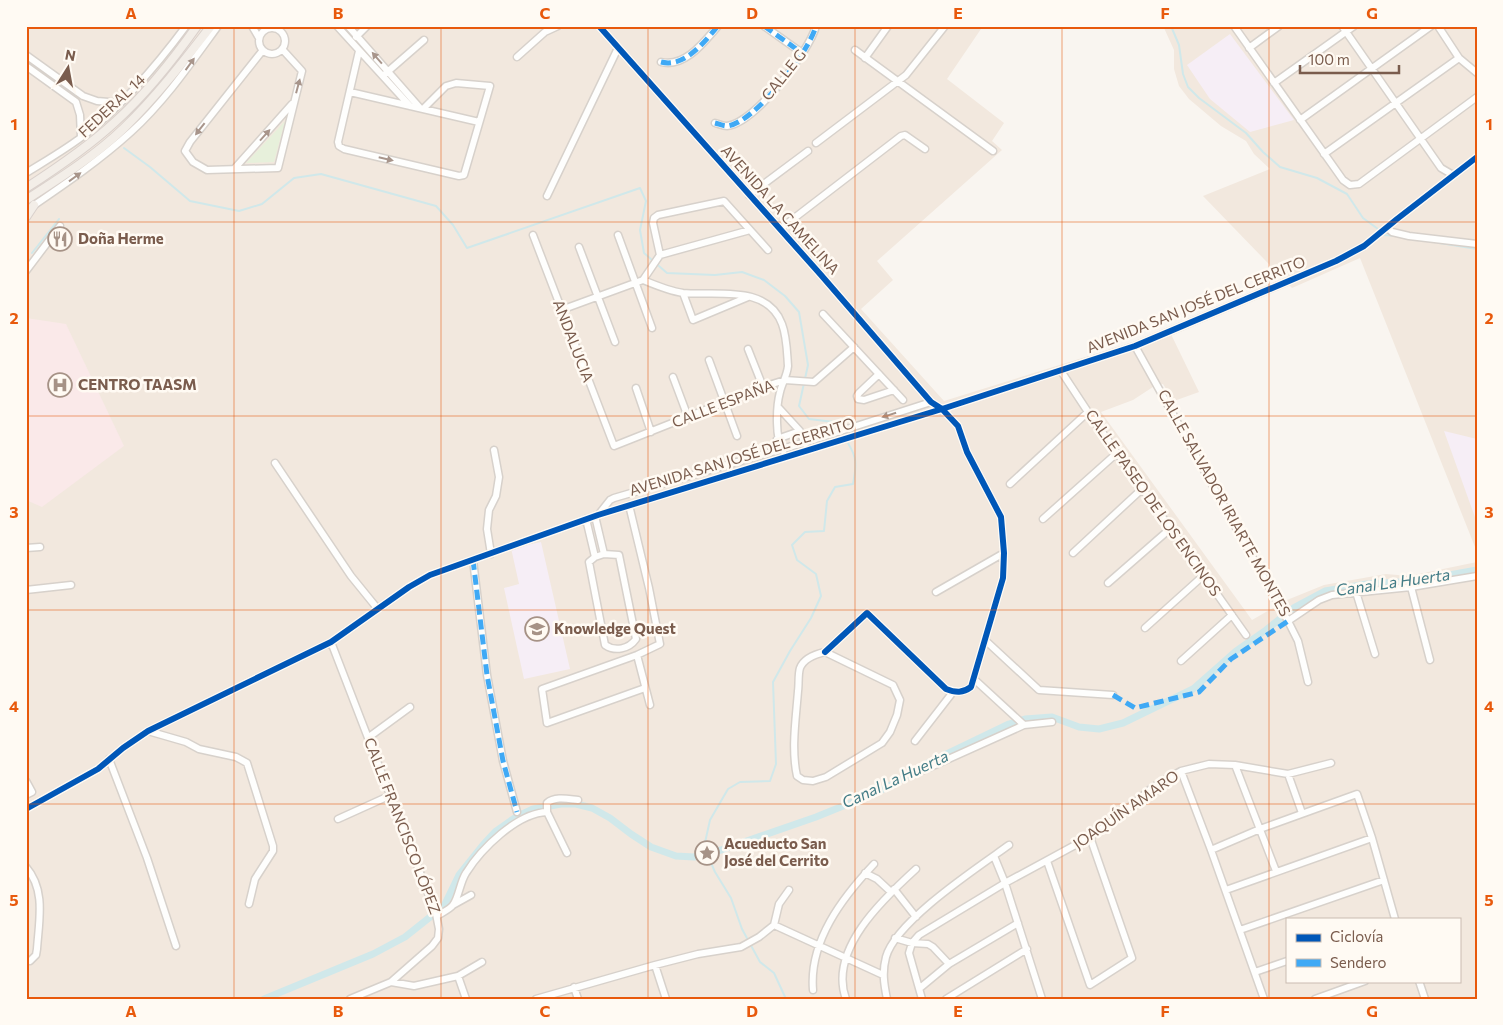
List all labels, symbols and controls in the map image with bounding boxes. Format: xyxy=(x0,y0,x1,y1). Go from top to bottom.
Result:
text: A xyxy=(125,3,137,22)
text: B xyxy=(333,3,344,22)
text: C xyxy=(540,3,551,22)
text: D xyxy=(746,3,758,22)
text: E xyxy=(953,3,963,22)
text: F xyxy=(1160,3,1170,22)
text: G xyxy=(1366,3,1378,22)
north arrow xyxy=(42,42,92,92)
scale bar xyxy=(1300,42,1399,74)
text: N xyxy=(64,45,77,64)
street label: CALLE G xyxy=(757,45,809,104)
text: 100 m xyxy=(1308,50,1350,68)
one-way arrow xyxy=(371,51,382,64)
one-way arrow xyxy=(185,58,196,71)
street label: FEDERAL 14 xyxy=(74,70,148,141)
one-way arrow xyxy=(294,79,302,94)
text: 1 xyxy=(10,114,18,133)
text: 1 xyxy=(1485,114,1493,133)
one-way arrow xyxy=(194,123,205,136)
one-way arrow xyxy=(259,128,270,141)
street label: AVENIDA LA CAMELINA xyxy=(718,141,844,278)
one-way arrow xyxy=(378,155,393,163)
one-way arrow xyxy=(68,172,81,183)
restaurant icon: Doña Herme xyxy=(47,226,73,252)
place label: Doña Herme xyxy=(78,229,164,247)
street label: AVENIDA SAN JOSÉ DEL CERRITO xyxy=(1083,251,1308,356)
street label: ANDALUCIA xyxy=(550,297,598,384)
text: 2 xyxy=(9,308,19,327)
text: 2 xyxy=(1484,308,1494,327)
hospital icon: CENTRO TAASM xyxy=(47,372,73,398)
place label: CENTRO TAASM xyxy=(78,375,197,393)
street label: CALLE ESPAÑA xyxy=(669,375,776,431)
street label: CALLE SALVADOR IRIARTE MONTES xyxy=(1155,386,1295,619)
street label: CALLE PASEO DE LOS ENCINOS xyxy=(1082,406,1225,599)
street label: AVENIDA SAN JOSÉ DEL CERRITO xyxy=(627,412,857,499)
one-way arrow xyxy=(881,412,896,420)
text: 3 xyxy=(9,502,19,521)
text: 3 xyxy=(1484,502,1494,521)
water label: Canal La Huerta xyxy=(1335,564,1451,599)
school or university icon: Knowledge Quest xyxy=(524,616,550,642)
place label: Knowledge Quest xyxy=(554,619,676,637)
text: 4 xyxy=(9,696,19,715)
text: 4 xyxy=(1484,696,1494,715)
street label: CALLE FRANCISCO LÓPEZ xyxy=(361,735,446,916)
water label: Canal La Huerta xyxy=(839,746,951,812)
street label: JOAQUÍN AMARO xyxy=(1069,765,1182,852)
place label: Acueducto San José del Cerrito xyxy=(724,834,829,869)
place icon: Acueducto San José del Cerrito xyxy=(694,840,720,866)
text: 5 xyxy=(9,890,19,909)
text: 5 xyxy=(1484,890,1494,909)
legend xyxy=(1286,918,1460,982)
text: Ciclovía xyxy=(1330,927,1383,945)
text: Sendero xyxy=(1330,953,1387,971)
text: A xyxy=(125,1001,137,1020)
text: B xyxy=(333,1001,344,1020)
text: C xyxy=(540,1001,551,1020)
text: D xyxy=(746,1001,758,1020)
text: E xyxy=(953,1001,963,1020)
text: F xyxy=(1160,1001,1170,1020)
text: G xyxy=(1366,1001,1378,1020)

